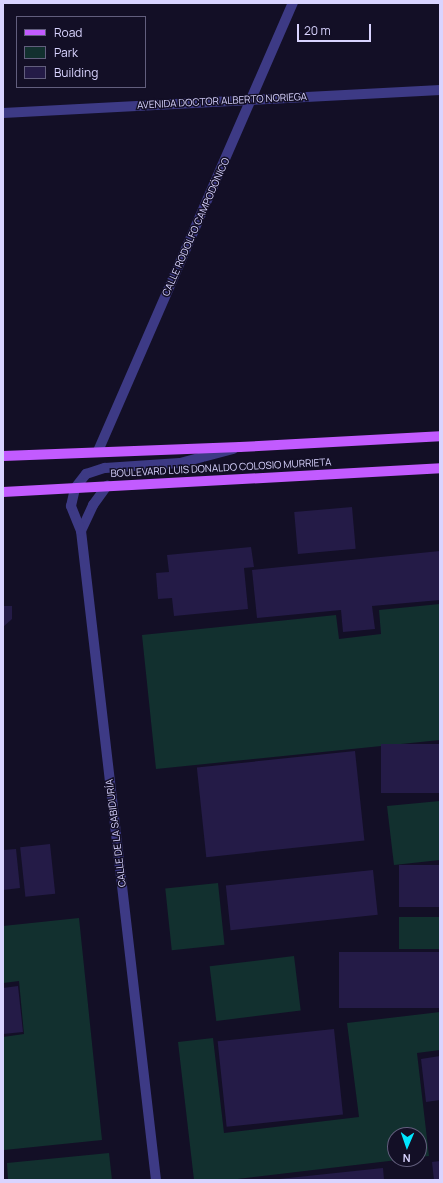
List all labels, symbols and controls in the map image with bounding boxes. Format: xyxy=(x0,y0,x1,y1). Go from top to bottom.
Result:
legend xyxy=(16,16,146,88)
scale bar xyxy=(299,16,373,42)
text: 20 m xyxy=(304,22,331,39)
text: Road xyxy=(54,24,82,41)
text: Park xyxy=(54,44,78,61)
text: Building xyxy=(54,64,98,81)
street label: AVENIDA DOCTOR ALBERTO NORIEGA xyxy=(137,91,307,111)
street label: CALLE RODOLFO CAMPODÓNICO xyxy=(160,156,232,298)
street label: BOULEVARD LUIS DONALDO COLOSIO MURRIETA xyxy=(110,456,332,480)
street label: CALLE DE LA SABIDURÍA xyxy=(103,778,129,888)
north arrow xyxy=(387,1127,427,1167)
text: N xyxy=(402,1151,411,1166)

